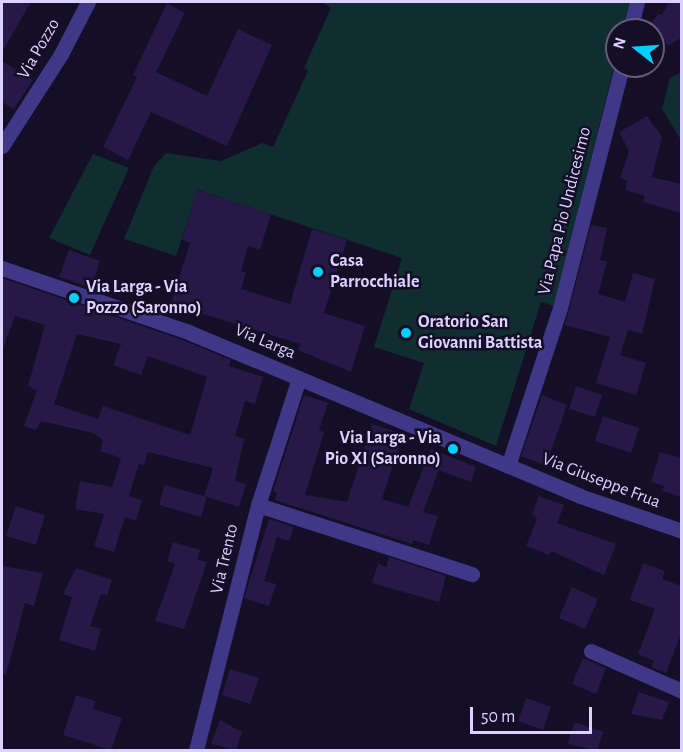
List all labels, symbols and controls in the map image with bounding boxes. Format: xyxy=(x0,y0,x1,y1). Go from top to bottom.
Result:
street label: Via Pozzo xyxy=(13,15,65,83)
north arrow xyxy=(605,18,665,78)
text: N xyxy=(610,36,629,51)
street label: Via Papa Pio Undicesimo xyxy=(534,125,596,297)
place label: Casa Parrocchiale xyxy=(330,251,419,294)
marker: Casa Parrocchiale xyxy=(311,265,325,279)
place label: Via Larga - Via Pozzo (Saronno) xyxy=(86,277,202,320)
marker: Via Larga - Via Pozzo (Saronno) xyxy=(67,291,81,305)
place label: Oratorio San Giovanni Battista xyxy=(418,312,542,354)
street label: Via Larga xyxy=(231,320,299,364)
marker: Oratorio San Giovanni Battista xyxy=(399,326,413,340)
place label: Via Larga - Via Pio XI (Saronno) xyxy=(325,428,441,470)
marker: Via Larga - Via Pio XI (Saronno) xyxy=(446,442,460,456)
street label: Via Giuseppe Frua xyxy=(539,448,663,514)
street label: Via Trento xyxy=(206,522,244,596)
scale bar xyxy=(473,695,594,733)
text: 50 m xyxy=(481,708,515,726)

